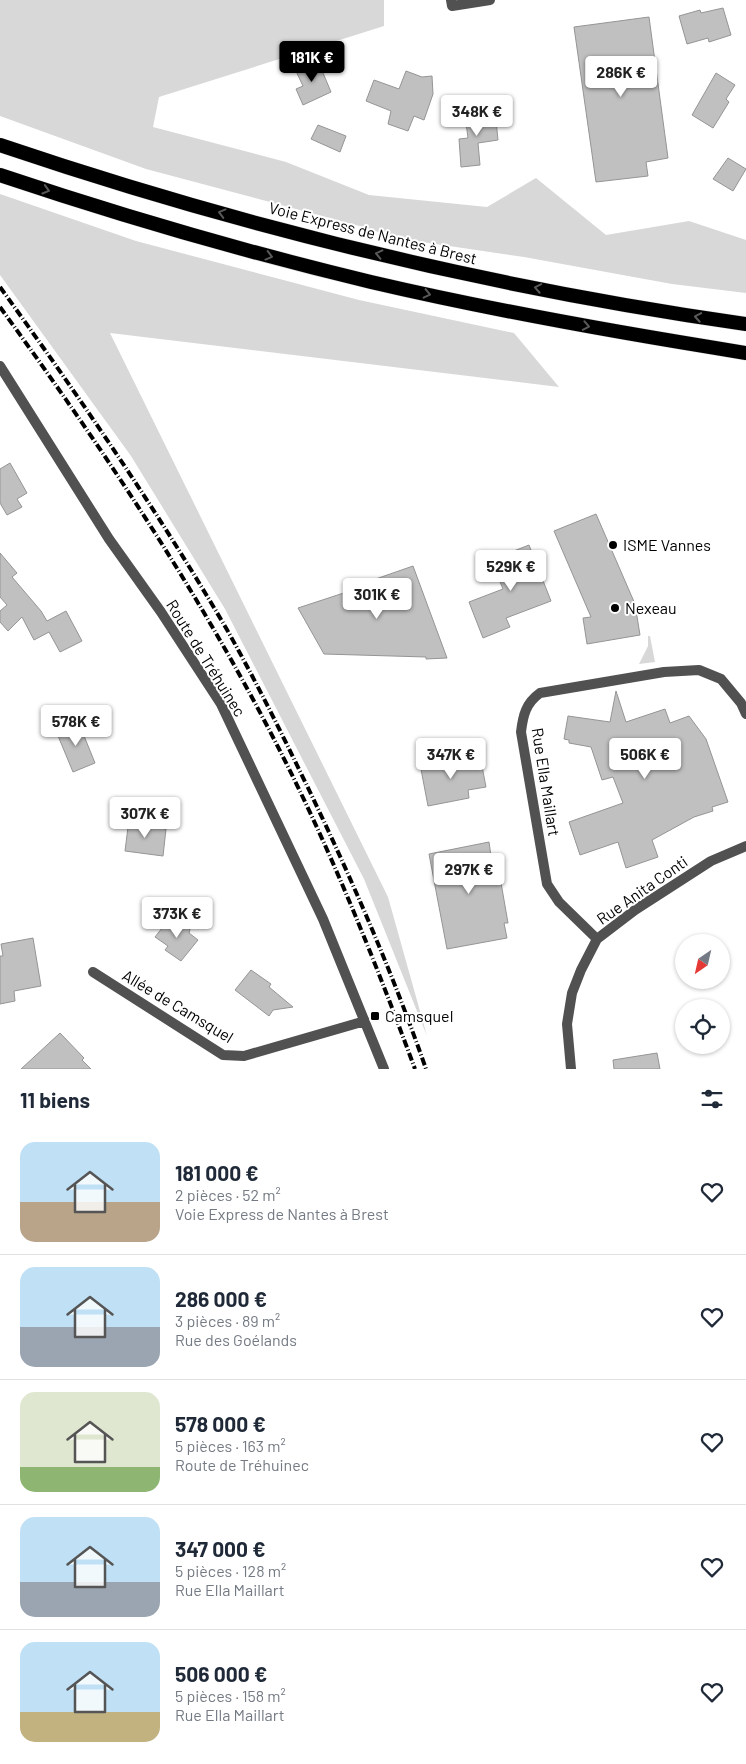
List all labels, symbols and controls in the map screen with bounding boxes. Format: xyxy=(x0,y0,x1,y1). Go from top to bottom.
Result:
pin: 181K € xyxy=(271,41,353,83)
text: 181K € xyxy=(290,47,334,66)
pin: 286K € xyxy=(580,56,662,98)
text: 286K € xyxy=(596,62,646,81)
pin: 348K € xyxy=(436,94,518,137)
text: 348K € xyxy=(452,101,502,120)
one-way arrow xyxy=(42,184,50,194)
street label: Voie Express de Nantes à Brest xyxy=(267,197,479,268)
one-way arrow xyxy=(218,208,226,218)
one-way arrow xyxy=(375,249,383,260)
one-way arrow xyxy=(265,250,274,261)
one-way arrow xyxy=(533,283,542,294)
one-way arrow xyxy=(423,288,432,299)
one-way arrow xyxy=(693,312,702,322)
one-way arrow xyxy=(582,320,591,331)
place label: ISME Vannes xyxy=(623,535,711,554)
marker: ISME Vannes xyxy=(607,539,619,551)
pin: 529K € xyxy=(470,550,552,592)
text: 529K € xyxy=(486,556,536,575)
pin: 301K € xyxy=(336,578,418,620)
text: 301K € xyxy=(354,584,400,603)
street label: Route de Tréhuinec xyxy=(163,596,250,720)
place label: Nexeau xyxy=(625,598,677,617)
marker: Nexeau xyxy=(609,602,621,614)
pin: 578K € xyxy=(35,704,117,747)
text: 578K € xyxy=(52,711,100,730)
street label: Rue Ella Maillart xyxy=(529,726,564,838)
pin: 347K € xyxy=(410,738,492,780)
pin: 506K € xyxy=(604,738,686,780)
text: 347K € xyxy=(427,744,475,763)
text: 506K € xyxy=(620,744,670,763)
pin: 307K € xyxy=(104,796,186,839)
text: 307K € xyxy=(120,803,170,822)
street label: Rue Anita Conti xyxy=(593,851,691,928)
pin: 297K € xyxy=(428,852,510,895)
text: 297K € xyxy=(445,859,493,878)
pin: 373K € xyxy=(136,896,218,939)
text: 373K € xyxy=(153,903,201,922)
north arrow xyxy=(675,934,730,989)
map controls xyxy=(675,934,730,1054)
street label: Allée de Camsquel xyxy=(119,965,237,1046)
button: locate xyxy=(675,999,730,1054)
place label: Camsquel xyxy=(385,1006,453,1025)
marker: Camsquel xyxy=(369,1010,381,1022)
icon: filters xyxy=(698,1085,726,1113)
text: 11 biens xyxy=(20,1087,90,1112)
text: 181 000 € xyxy=(175,1160,259,1185)
icon: home xyxy=(60,1162,120,1222)
icon: heart xyxy=(698,1178,726,1206)
text: 2 pièces · 52 m² xyxy=(175,1185,281,1204)
text: Voie Express de Nantes à Brest xyxy=(175,1204,389,1223)
text: 286 000 € xyxy=(175,1286,267,1311)
icon: home xyxy=(60,1287,120,1347)
icon: heart xyxy=(698,1303,726,1331)
text: 3 pièces · 89 m² xyxy=(175,1311,280,1330)
text: Rue des Goélands xyxy=(175,1330,297,1349)
text: 578 000 € xyxy=(175,1411,266,1436)
icon: home xyxy=(60,1412,120,1472)
icon: heart xyxy=(698,1428,726,1456)
text: 5 pièces · 163 m² xyxy=(175,1436,286,1455)
text: Route de Tréhuinec xyxy=(175,1455,309,1474)
text: 347 000 € xyxy=(175,1536,266,1561)
icon: home xyxy=(60,1537,120,1597)
icon: heart xyxy=(698,1553,726,1581)
text: 5 pièces · 128 m² xyxy=(175,1561,286,1580)
text: Rue Ella Maillart xyxy=(175,1580,285,1599)
text: 506 000 € xyxy=(175,1661,267,1686)
icon: home xyxy=(60,1662,120,1722)
icon: heart xyxy=(698,1678,726,1706)
text: 5 pièces · 158 m² xyxy=(175,1686,286,1705)
text: Rue Ella Maillart xyxy=(175,1705,285,1724)

